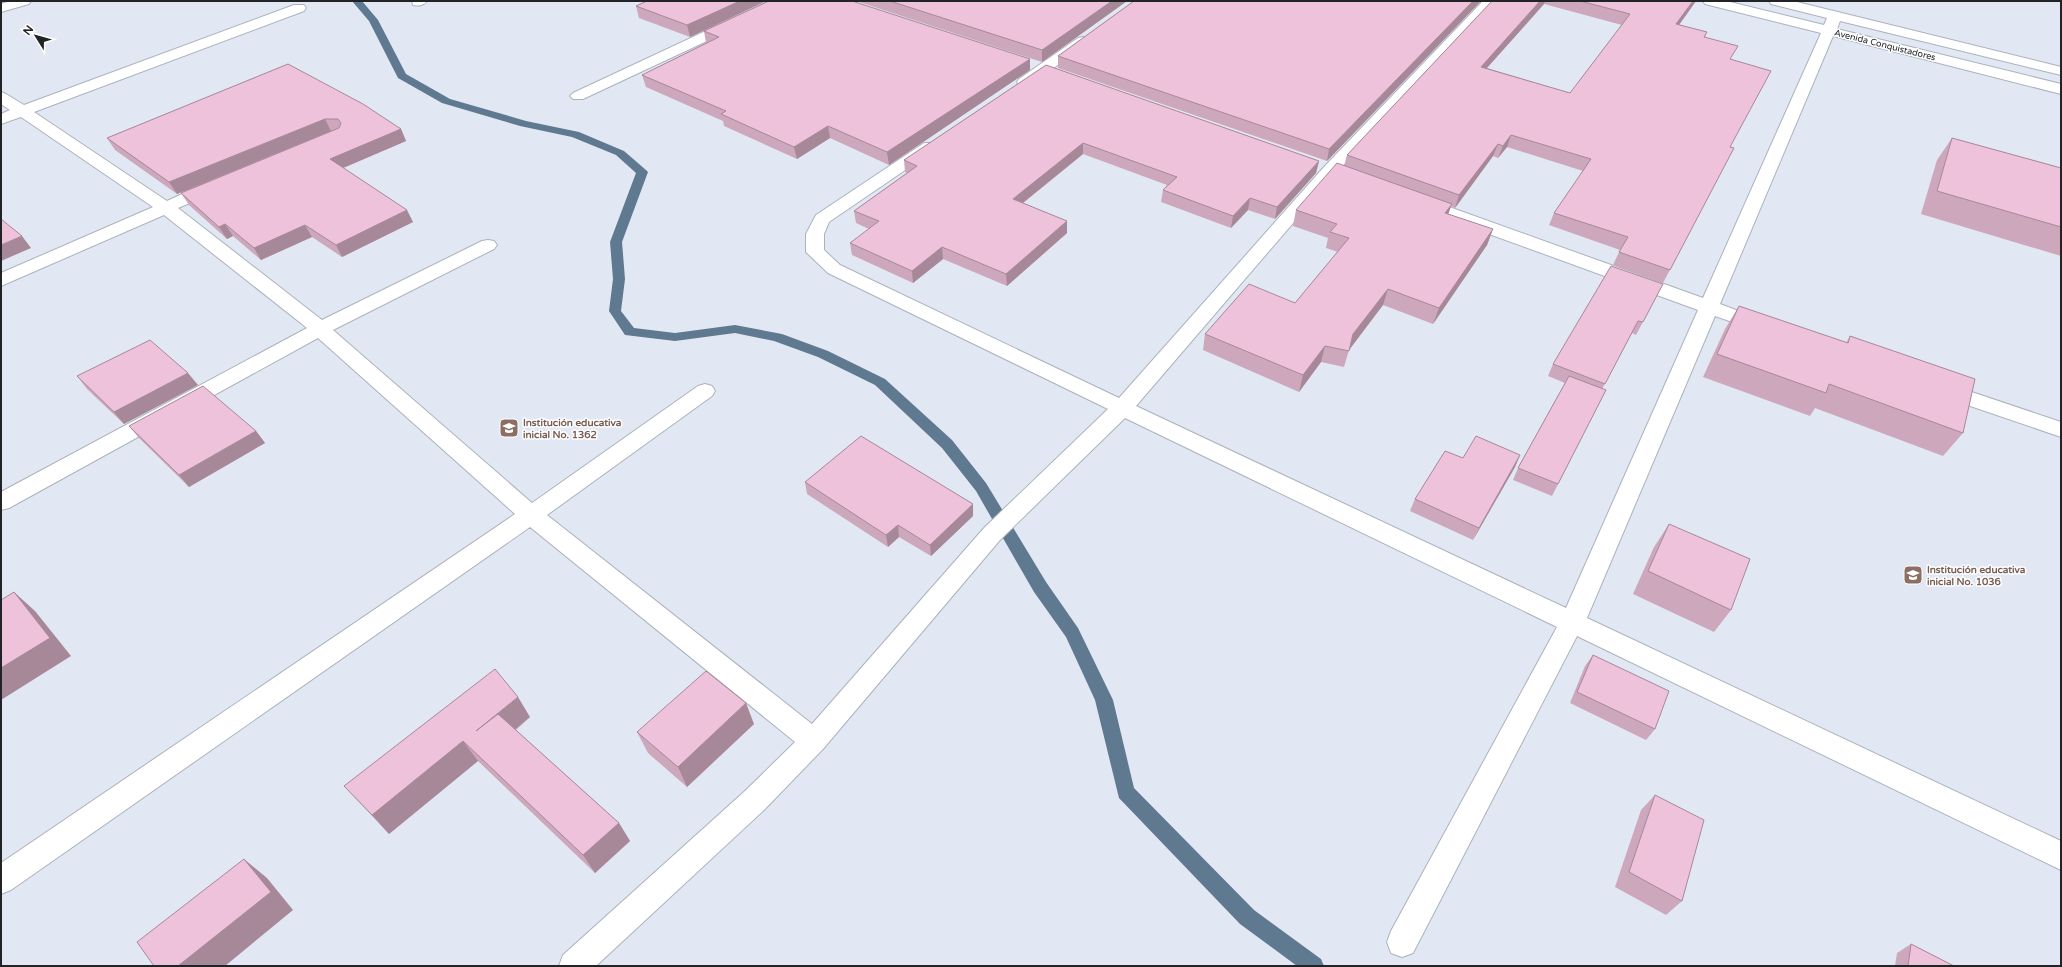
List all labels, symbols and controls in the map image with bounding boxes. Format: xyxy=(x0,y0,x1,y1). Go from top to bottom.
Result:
north arrow xyxy=(16,16,56,56)
text: N xyxy=(21,23,36,38)
street label: Avenida Conquistadores xyxy=(1833,28,1937,63)
school or university icon: Institución educativa inicial No. 1362 xyxy=(498,417,520,439)
place label: Institución educativa inicial No. 1362 xyxy=(523,417,622,441)
school or university icon: Institución educativa inicial No. 1036 xyxy=(1902,564,1924,586)
place label: Institución educativa inicial No. 1036 xyxy=(1927,564,2026,588)

